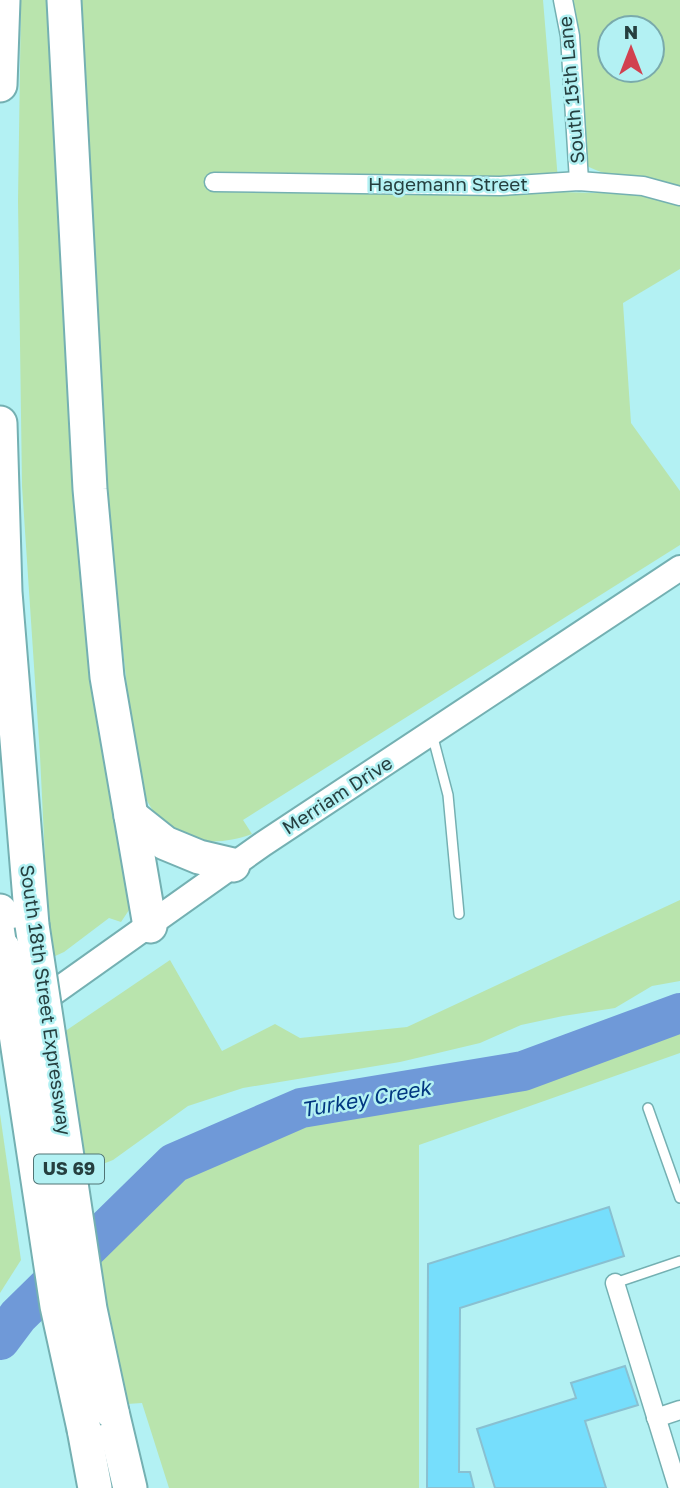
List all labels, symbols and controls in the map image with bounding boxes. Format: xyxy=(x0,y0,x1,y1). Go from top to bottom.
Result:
north arrow xyxy=(596,14,666,84)
street label: South 15th Lane xyxy=(553,15,588,165)
text: N xyxy=(624,20,638,43)
street label: Hagemann Street xyxy=(368,172,528,195)
street label: Merriam Drive xyxy=(277,750,396,839)
street label: South 18th Street Expressway xyxy=(16,863,77,1137)
water label: Turkey Creek xyxy=(299,1073,435,1122)
road number: US 69 xyxy=(34,1154,104,1184)

